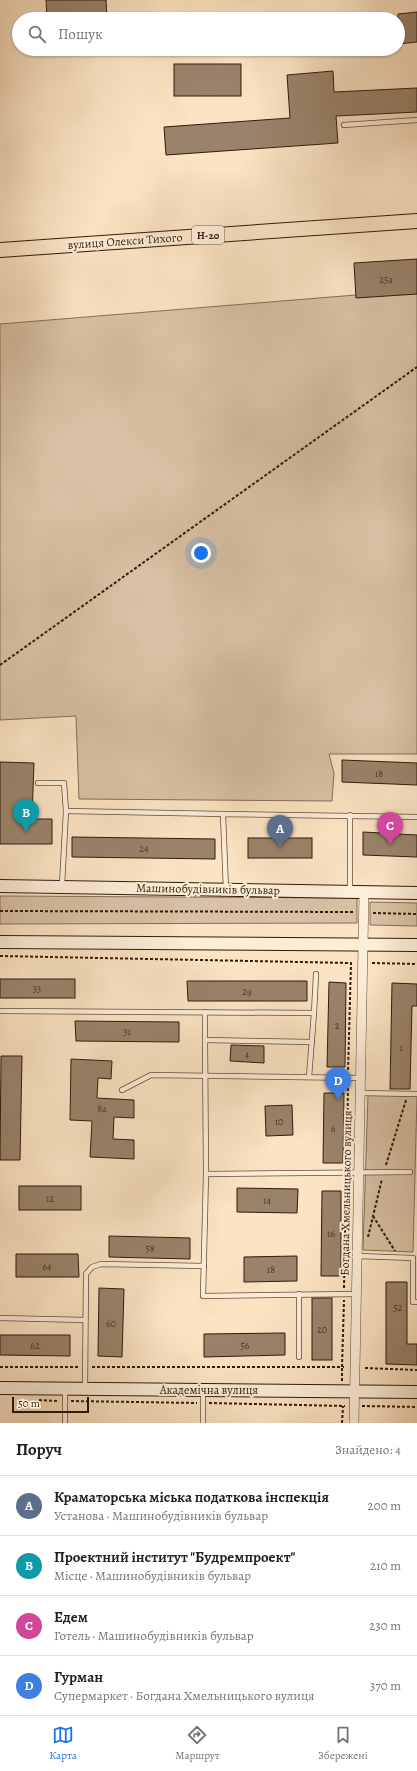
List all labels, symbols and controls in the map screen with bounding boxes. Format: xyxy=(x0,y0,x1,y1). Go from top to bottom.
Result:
search box xyxy=(12,12,405,56)
icon: search xyxy=(26,23,48,45)
text: Пошук xyxy=(58,24,103,44)
road number: Н-20 xyxy=(192,226,224,244)
street label: вулиця Олекси Тихого xyxy=(67,229,183,253)
house number: 25а xyxy=(379,273,393,286)
your location xyxy=(191,543,211,563)
house number: 18 xyxy=(375,767,383,780)
pin: B xyxy=(13,799,39,832)
pin: C xyxy=(377,812,403,845)
pin: A xyxy=(267,815,293,848)
house number: 24 xyxy=(139,842,149,855)
street label: Машинобудівників бульвар xyxy=(136,880,280,898)
house number: 33 xyxy=(33,982,41,995)
house number: 29 xyxy=(242,985,252,998)
house number: 2 xyxy=(335,1019,340,1032)
house number: 31 xyxy=(123,1025,131,1038)
house number: 1 xyxy=(399,1041,403,1054)
house number: 4 xyxy=(245,1048,250,1061)
pin: D xyxy=(325,1067,351,1100)
house number: 8а xyxy=(97,1102,107,1115)
street label: Богдана Хмельницького вулиця xyxy=(337,1110,355,1276)
house number: 10 xyxy=(275,1115,283,1128)
house number: 6 xyxy=(331,1122,336,1135)
house number: 12 xyxy=(46,1192,54,1205)
house number: 14 xyxy=(263,1194,271,1207)
house number: 16 xyxy=(327,1227,335,1240)
house number: 58 xyxy=(145,1242,155,1255)
house number: 64 xyxy=(42,1260,52,1273)
house number: 18 xyxy=(267,1263,275,1276)
house number: 52 xyxy=(393,1301,403,1314)
house number: 60 xyxy=(106,1317,116,1330)
house number: 20 xyxy=(317,1323,327,1336)
house number: 62 xyxy=(30,1339,40,1352)
house number: 56 xyxy=(241,1339,250,1352)
street label: Академічна вулиця xyxy=(159,1382,258,1398)
scale bar xyxy=(12,1395,89,1414)
text: 50 m xyxy=(18,1396,40,1411)
text: Поруч xyxy=(16,1438,62,1461)
text: Знайдено: 4 xyxy=(335,1441,401,1458)
text: Краматорська міська податкова інспекція xyxy=(54,1487,329,1507)
text: A xyxy=(25,1497,33,1514)
text: 200 m xyxy=(368,1497,401,1514)
text: Установа · Машинобудівників бульвар xyxy=(54,1507,268,1524)
text: Проектний інститут "Будремпроект" xyxy=(54,1547,295,1567)
text: B xyxy=(25,1557,33,1574)
text: 210 m xyxy=(370,1557,401,1574)
text: Місце · Машинобудівників бульвар xyxy=(54,1567,251,1584)
text: Едем xyxy=(54,1607,88,1627)
text: C xyxy=(25,1617,33,1634)
text: 230 m xyxy=(369,1617,401,1634)
text: Готель · Машинобудівників бульвар xyxy=(54,1627,254,1644)
text: Гурман xyxy=(54,1667,103,1687)
text: D xyxy=(24,1677,34,1694)
text: 370 m xyxy=(370,1677,401,1694)
text: Супермаркет · Богдана Хмельницького вулиця xyxy=(54,1687,314,1704)
tab: Карта xyxy=(49,1724,77,1763)
tab: Маршрут xyxy=(175,1724,220,1763)
tab: Збережені xyxy=(318,1724,368,1763)

